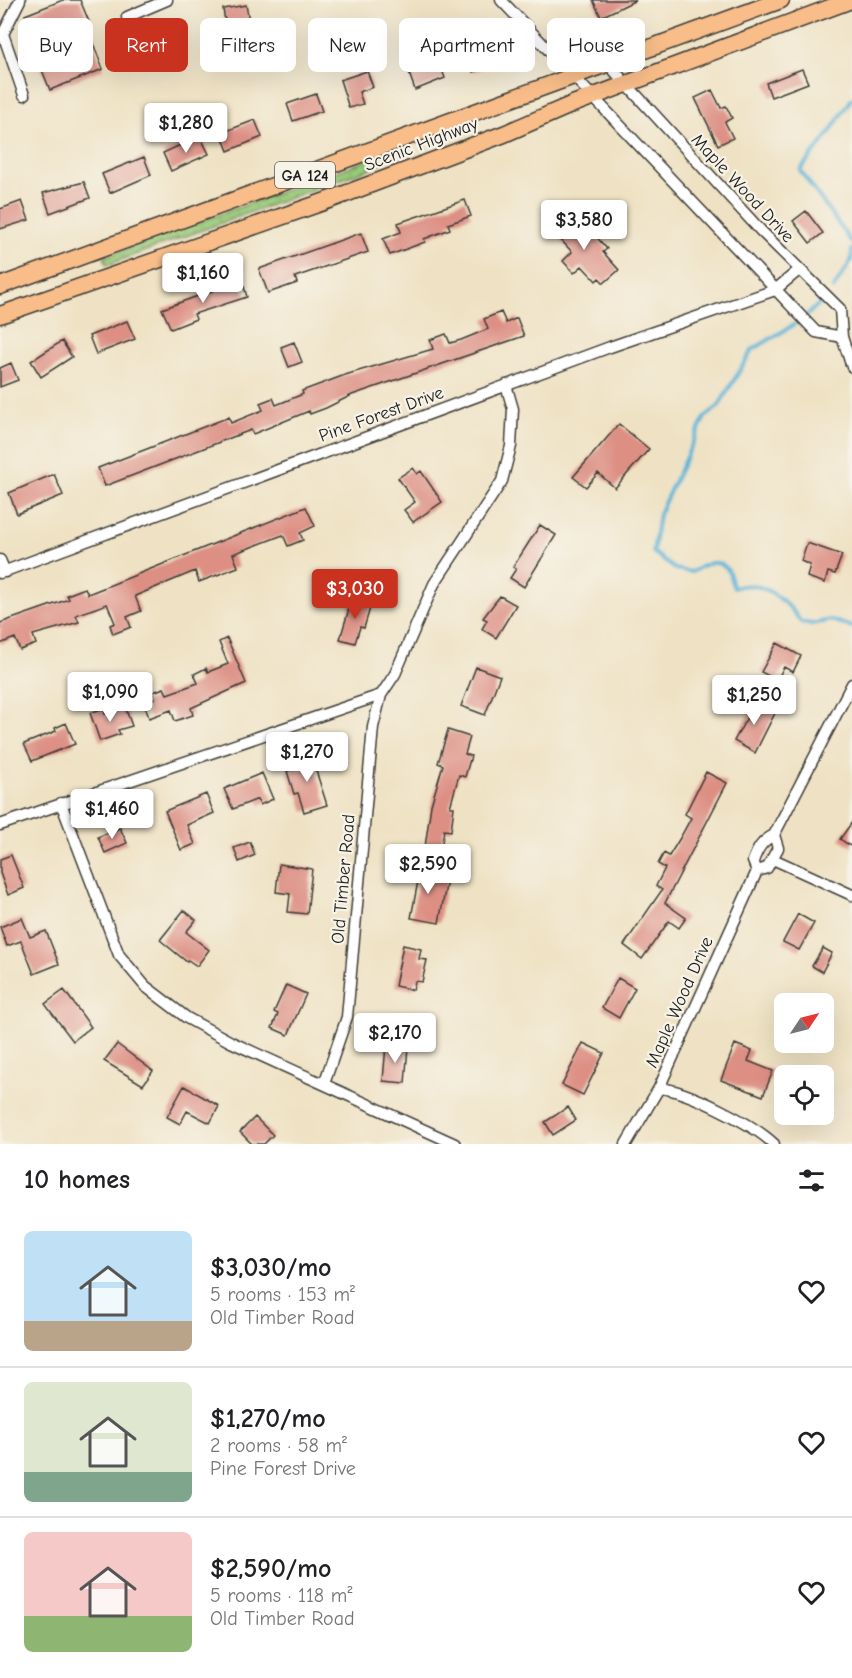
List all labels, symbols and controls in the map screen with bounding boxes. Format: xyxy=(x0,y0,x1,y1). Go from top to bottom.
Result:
chip: Buy xyxy=(18,18,93,72)
chip: Rent xyxy=(105,18,188,72)
chip: Filters xyxy=(200,18,296,72)
chip: New xyxy=(308,18,387,72)
chip: Apartment xyxy=(399,18,535,72)
chip: House xyxy=(547,18,645,72)
pin: $1,280 xyxy=(137,103,235,154)
text: $1,280 xyxy=(158,111,214,134)
street label: Scenic Highway xyxy=(361,113,482,176)
street label: Maple Wood Drive xyxy=(687,130,798,247)
road number: GA 124 xyxy=(275,162,335,188)
pin: $3,580 xyxy=(535,200,633,251)
text: $3,580 xyxy=(555,208,613,231)
pin: $1,160 xyxy=(154,253,252,304)
text: $1,160 xyxy=(176,261,230,284)
street label: Pine Forest Drive xyxy=(316,382,446,447)
pin: $3,030 xyxy=(306,569,404,620)
text: $3,030 xyxy=(326,577,384,600)
pin: $1,090 xyxy=(61,672,159,723)
pin: $1,250 xyxy=(705,675,803,726)
text: $1,090 xyxy=(81,680,139,703)
text: $1,250 xyxy=(726,683,782,706)
pin: $1,270 xyxy=(258,732,356,783)
text: $1,270 xyxy=(280,740,334,763)
pin: $1,460 xyxy=(63,789,161,840)
text: $1,460 xyxy=(85,797,140,820)
street label: Old Timber Road xyxy=(327,813,360,945)
pin: $2,590 xyxy=(379,844,477,895)
text: $2,590 xyxy=(399,852,457,875)
street label: Maple Wood Drive xyxy=(641,933,718,1071)
north arrow xyxy=(774,993,834,1053)
map controls xyxy=(774,993,834,1125)
pin: $2,170 xyxy=(346,1013,444,1064)
text: $2,170 xyxy=(368,1021,422,1044)
button: locate xyxy=(774,1065,834,1125)
icon: filters xyxy=(795,1164,828,1197)
text: 10 homes xyxy=(24,1165,130,1195)
text: $3,030/mo xyxy=(210,1253,332,1283)
icon: home xyxy=(72,1255,144,1327)
icon: heart xyxy=(795,1275,828,1308)
text: 5 rooms · 153 m² xyxy=(210,1283,355,1306)
text: Old Timber Road xyxy=(210,1306,355,1329)
text: $1,270/mo xyxy=(210,1404,326,1434)
icon: home xyxy=(72,1406,144,1478)
icon: heart xyxy=(795,1426,828,1459)
text: 2 rooms · 58 m² xyxy=(210,1434,347,1457)
text: Pine Forest Drive xyxy=(210,1457,356,1480)
text: $2,590/mo xyxy=(210,1554,331,1584)
icon: home xyxy=(72,1556,144,1628)
icon: heart xyxy=(795,1576,828,1609)
text: 5 rooms · 118 m² xyxy=(210,1584,352,1607)
text: Old Timber Road xyxy=(210,1607,355,1630)

